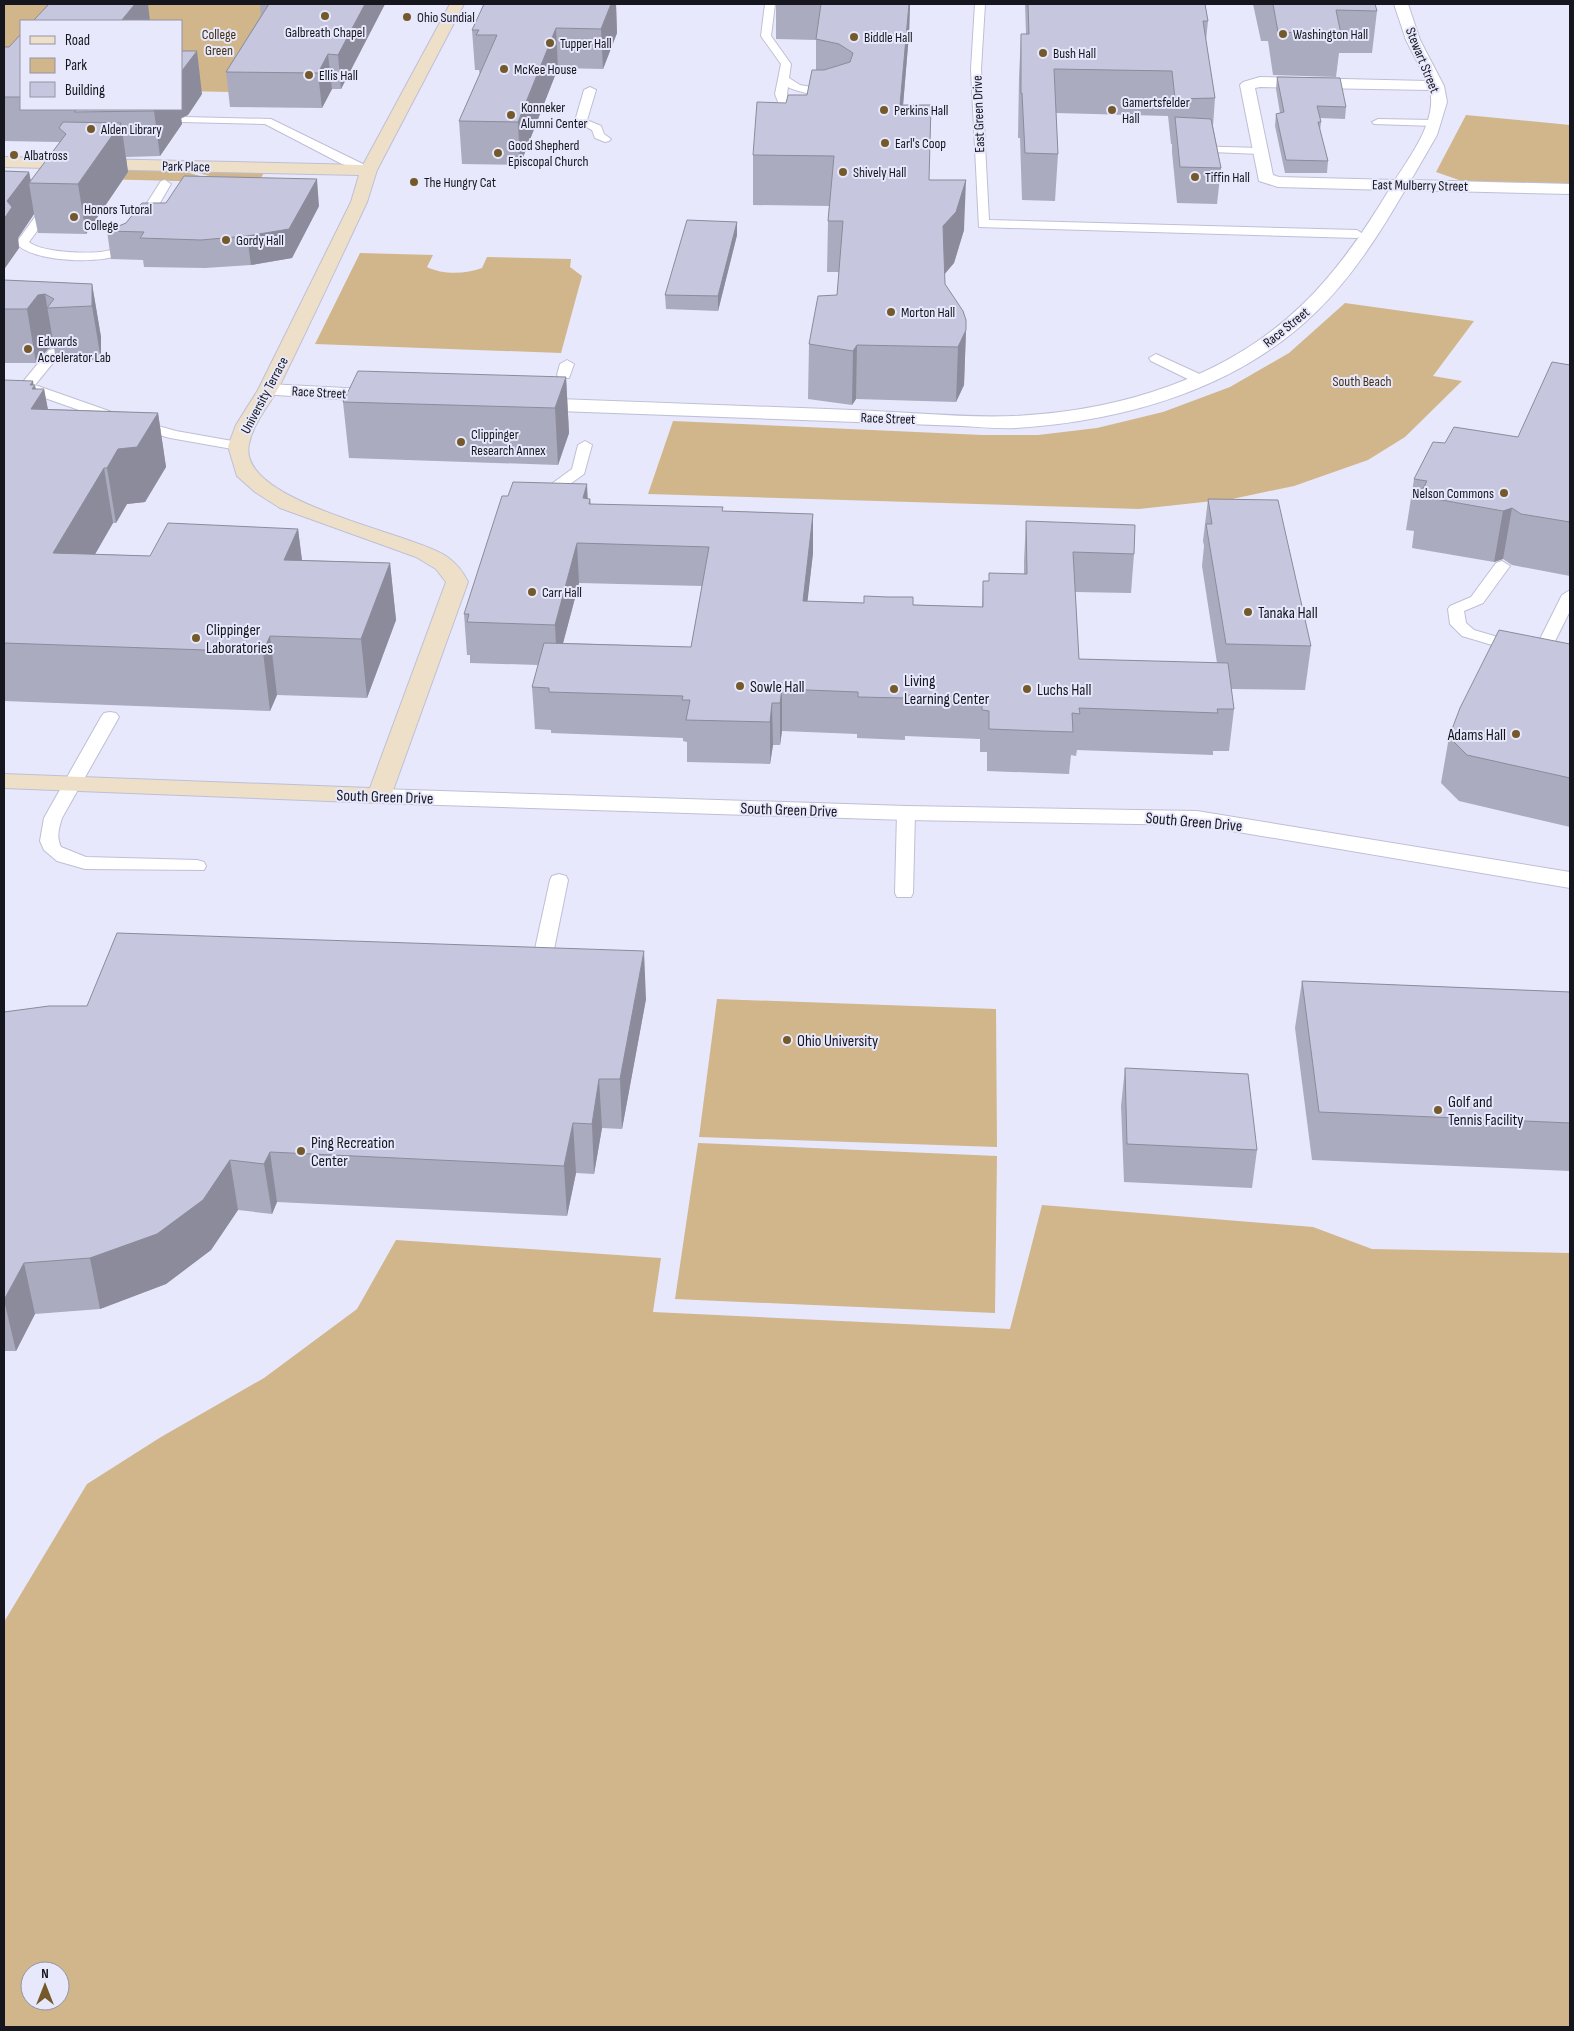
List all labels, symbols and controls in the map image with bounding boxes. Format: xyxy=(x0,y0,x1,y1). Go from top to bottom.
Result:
place label: Ohio Sundial xyxy=(417,9,475,26)
marker: Galbreath Chapel xyxy=(319,10,331,22)
marker: Ohio Sundial xyxy=(401,11,413,23)
legend xyxy=(20,20,182,110)
place label: Galbreath Chapel xyxy=(285,24,365,41)
street label: Stewart Street xyxy=(1402,25,1443,95)
park label: College Green xyxy=(202,26,236,59)
place label: Washington Hall xyxy=(1293,26,1368,43)
marker: Washington Hall xyxy=(1277,28,1289,40)
place label: Biddle Hall xyxy=(864,29,913,46)
text: Road xyxy=(65,31,90,50)
marker: Biddle Hall xyxy=(848,31,860,43)
place label: Tupper Hall xyxy=(560,35,612,52)
marker: Tupper Hall xyxy=(544,37,556,49)
place label: Bush Hall xyxy=(1053,45,1096,62)
marker: Bush Hall xyxy=(1037,47,1049,59)
text: Park xyxy=(65,56,87,75)
place label: McKee House xyxy=(514,61,577,78)
marker: McKee House xyxy=(498,63,510,75)
place label: Ellis Hall xyxy=(319,67,358,84)
marker: Ellis Hall xyxy=(303,69,315,81)
street label: East Green Drive xyxy=(969,75,988,153)
text: Building xyxy=(65,81,105,100)
place label: Gamertsfelder Hall xyxy=(1122,94,1190,127)
place label: Konneker Alumni Center xyxy=(520,99,588,132)
place label: Perkins Hall xyxy=(894,102,948,119)
marker: Perkins Hall xyxy=(878,104,890,116)
marker: Gamertsfelder Hall xyxy=(1106,104,1118,116)
marker: Konneker Alumni Center xyxy=(505,109,517,121)
place label: Alden Library xyxy=(100,121,162,138)
marker: Alden Library xyxy=(85,123,97,135)
place label: Earl's Coop xyxy=(895,135,946,152)
place label: Good Shepherd Episcopal Church xyxy=(508,137,589,170)
marker: Earl's Coop xyxy=(879,137,891,149)
place label: Albatross xyxy=(23,147,68,164)
marker: Good Shepherd Episcopal Church xyxy=(492,147,504,159)
marker: Albatross xyxy=(8,149,20,161)
street label: Park Place xyxy=(162,158,210,175)
place label: Shively Hall xyxy=(853,164,906,181)
marker: Shively Hall xyxy=(837,166,849,178)
place label: Tiffin Hall xyxy=(1205,169,1250,186)
marker: Tiffin Hall xyxy=(1189,171,1201,183)
place label: The Hungry Cat xyxy=(424,174,496,191)
marker: The Hungry Cat xyxy=(408,176,420,188)
street label: East Mulberry Street xyxy=(1372,176,1468,195)
place label: Honors Tutoral College xyxy=(84,201,152,234)
marker: Honors Tutoral College xyxy=(68,211,80,223)
place label: Gordy Hall xyxy=(236,232,284,249)
marker: Gordy Hall xyxy=(220,234,232,246)
place label: Morton Hall xyxy=(901,304,955,321)
street label: Race Street xyxy=(1260,304,1313,351)
marker: Morton Hall xyxy=(885,306,897,318)
place label: Edwards Accelerator Lab xyxy=(37,333,111,366)
marker: Edwards Accelerator Lab xyxy=(22,343,34,355)
street label: University Terrace xyxy=(237,354,292,437)
park label: South Beach xyxy=(1333,373,1391,390)
street label: Race Street xyxy=(291,383,347,402)
street label: Race Street xyxy=(860,409,916,428)
place label: Clippinger Research Annex xyxy=(471,426,546,459)
marker: Clippinger Research Annex xyxy=(455,436,467,448)
place label: Nelson Commons xyxy=(1412,485,1494,502)
marker: Nelson Commons xyxy=(1498,487,1510,499)
place label: Carr Hall xyxy=(542,584,582,601)
marker: Carr Hall xyxy=(526,586,538,598)
place label: Tanaka Hall xyxy=(1258,604,1318,623)
marker: Tanaka Hall xyxy=(1242,606,1254,618)
place label: Clippinger Laboratories xyxy=(206,621,273,658)
marker: Clippinger Laboratories xyxy=(190,632,202,644)
place label: Living Learning Center xyxy=(904,672,990,709)
place label: Sowle Hall xyxy=(750,678,805,697)
marker: Sowle Hall xyxy=(734,680,746,692)
place label: Luchs Hall xyxy=(1037,681,1091,700)
marker: Living Learning Center xyxy=(888,683,900,695)
marker: Luchs Hall xyxy=(1021,683,1033,695)
place label: Adams Hall xyxy=(1447,726,1506,745)
marker: Adams Hall xyxy=(1510,728,1522,740)
street label: South Green Drive xyxy=(336,786,434,809)
street label: South Green Drive xyxy=(740,799,838,822)
street label: South Green Drive xyxy=(1145,809,1243,836)
place label: Ohio University xyxy=(797,1032,878,1051)
marker: Ohio University xyxy=(781,1034,793,1046)
place label: Golf and Tennis Facility xyxy=(1448,1093,1524,1130)
marker: Golf and Tennis Facility xyxy=(1432,1104,1444,1116)
place label: Ping Recreation Center xyxy=(311,1134,395,1171)
marker: Ping Recreation Center xyxy=(295,1145,307,1157)
north arrow xyxy=(20,1961,70,2011)
text: N xyxy=(41,1965,49,1982)

